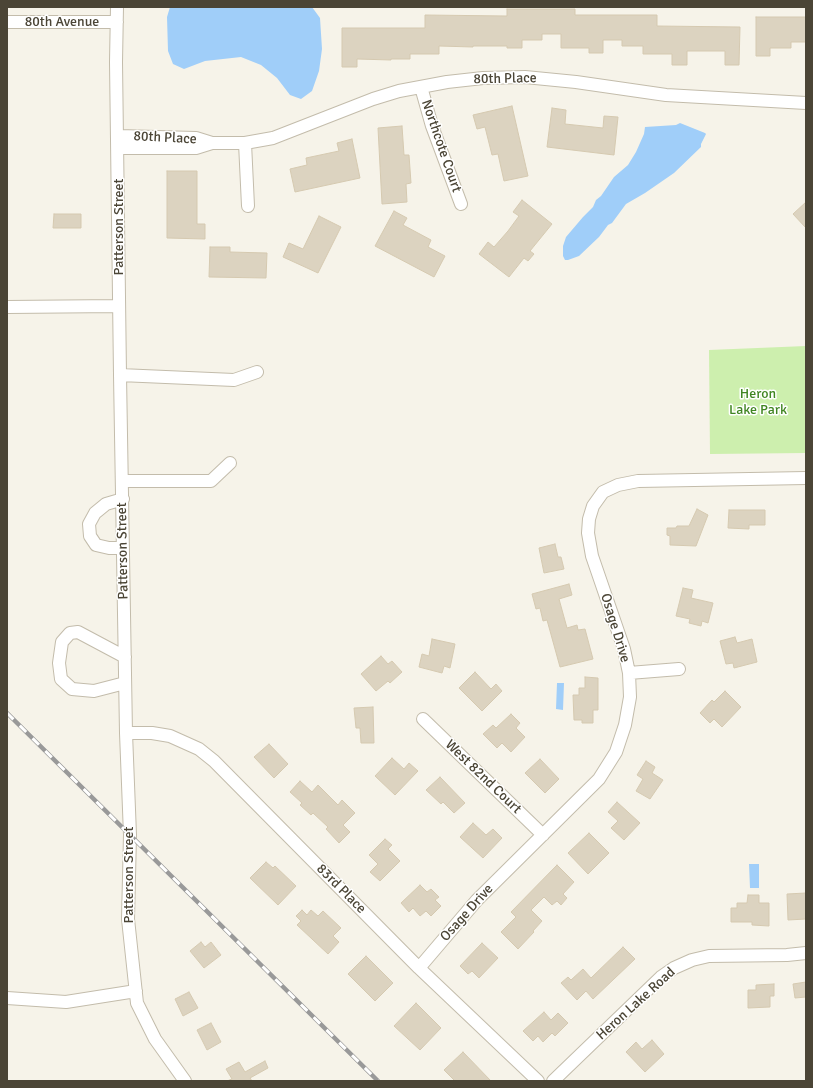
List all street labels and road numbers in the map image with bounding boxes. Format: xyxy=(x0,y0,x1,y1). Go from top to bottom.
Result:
street label: 80th Avenue xyxy=(25,14,99,30)
street label: 80th Place xyxy=(473,70,537,88)
street label: Northcote Court xyxy=(417,97,465,195)
street label: 80th Place xyxy=(133,128,197,148)
street label: Patterson Street xyxy=(111,178,127,276)
street label: Patterson Street xyxy=(114,502,132,600)
street label: Osage Drive xyxy=(597,592,633,664)
street label: West 82nd Court xyxy=(441,736,525,818)
street label: Patterson Street xyxy=(121,826,137,924)
street label: 83rd Place xyxy=(313,861,369,917)
street label: Osage Drive xyxy=(437,881,497,945)
street label: Heron Lake Road xyxy=(593,964,679,1044)

